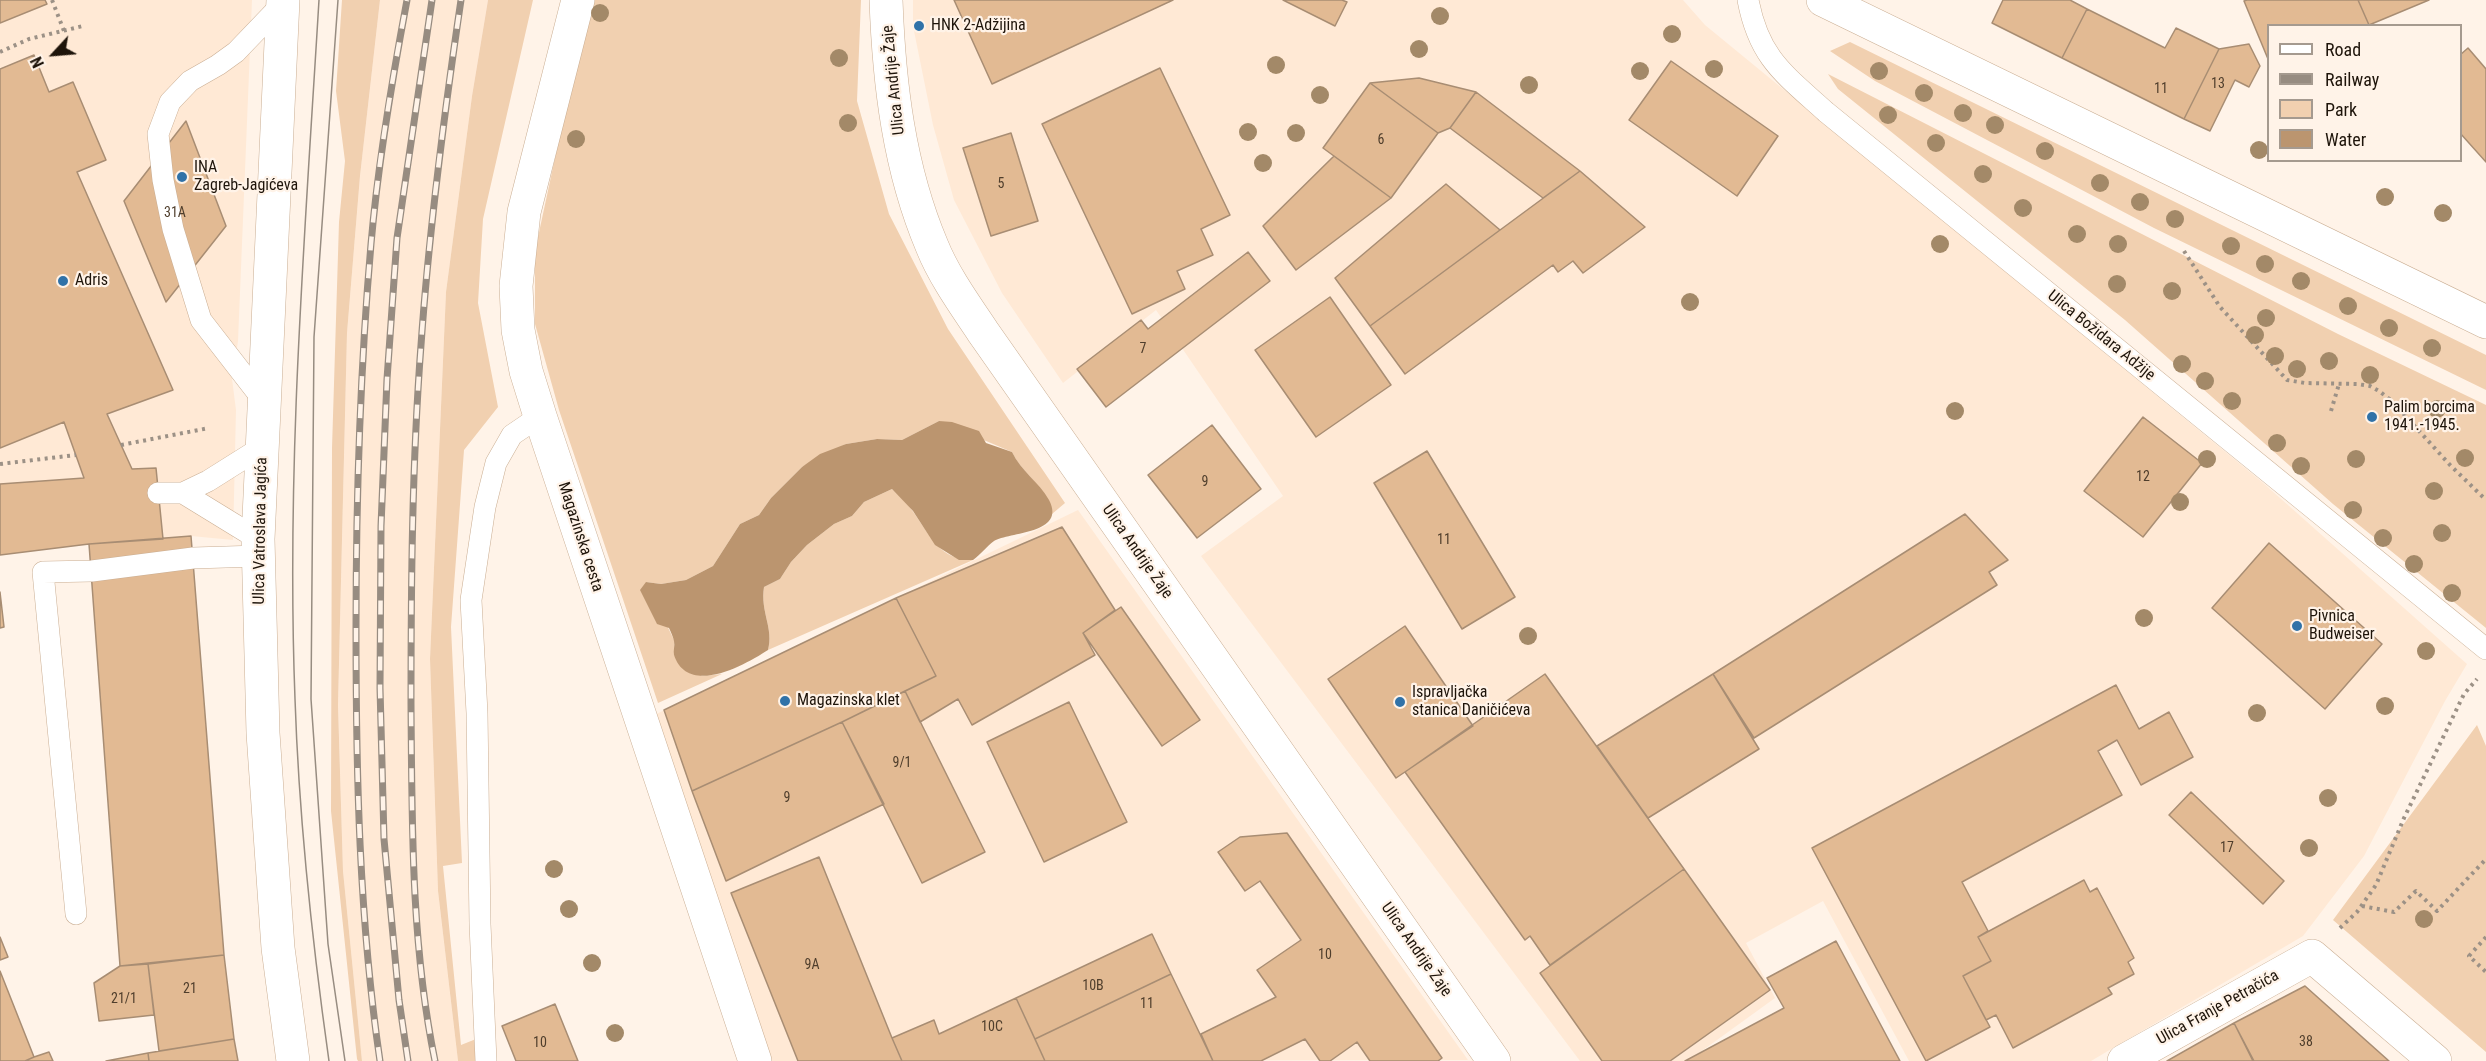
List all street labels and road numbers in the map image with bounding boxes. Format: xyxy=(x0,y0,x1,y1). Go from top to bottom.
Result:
street label: Ulica Andrije Žaje xyxy=(879,24,909,136)
street label: Ulica Božidara Adžije xyxy=(2043,287,2159,385)
street label: Ulica Vatroslava Jagića xyxy=(250,457,272,605)
street label: Magazinska cesta xyxy=(553,480,607,594)
street label: Ulica Andrije Žaje xyxy=(1097,501,1177,603)
street label: Ulica Andrije Žaje xyxy=(1376,899,1456,1001)
street label: Ulica Franje Petračića xyxy=(2154,966,2282,1050)

